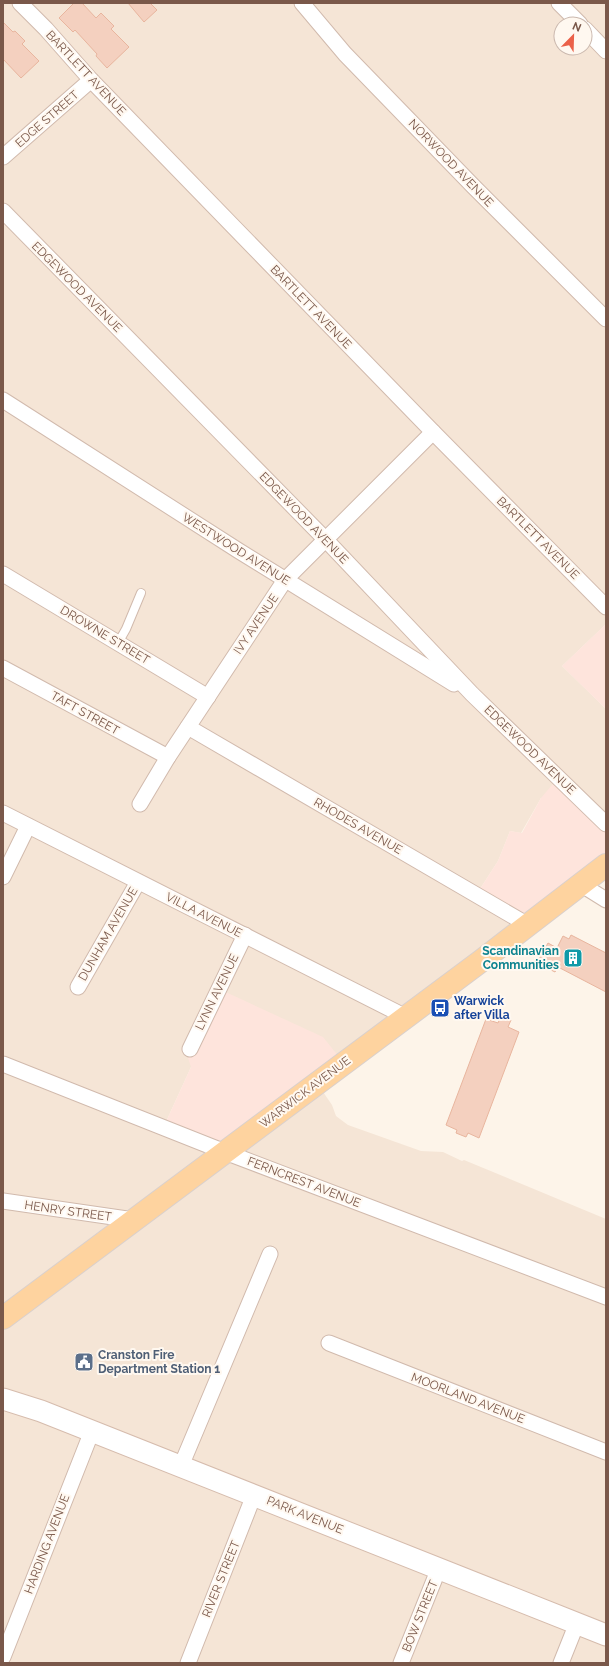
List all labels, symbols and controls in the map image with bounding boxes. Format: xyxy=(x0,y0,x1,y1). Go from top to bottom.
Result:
north arrow xyxy=(553,16,593,56)
text: N xyxy=(570,20,583,35)
street label: BARTLETT AVENUE xyxy=(43,28,129,118)
street label: EDGE STREET xyxy=(13,87,82,150)
street label: NORWOOD AVENUE xyxy=(406,116,496,210)
street label: EDGEWOOD AVENUE xyxy=(29,239,125,335)
street label: BARTLETT AVENUE xyxy=(267,262,355,352)
street label: EDGEWOOD AVENUE xyxy=(257,469,351,567)
street label: BARTLETT AVENUE xyxy=(494,494,582,582)
street label: WESTWOOD AVENUE xyxy=(180,510,292,588)
street label: IVY AVENUE xyxy=(231,591,281,657)
street label: DROWNE STREET xyxy=(58,603,153,668)
street label: TAFT STREET xyxy=(48,688,122,738)
street label: EDGEWOOD AVENUE xyxy=(481,703,579,797)
street label: RHODES AVENUE xyxy=(311,795,405,857)
street label: DUNHAM AVENUE xyxy=(76,885,140,983)
street label: VILLA AVENUE xyxy=(163,890,245,940)
place label: Scandinavian Communities xyxy=(482,944,559,972)
building icon: Scandinavian Communities xyxy=(562,947,584,969)
street label: LYNN AVENUE xyxy=(192,952,242,1032)
place label: Warwick after Villa xyxy=(454,994,510,1022)
bus stop icon: Warwick after Villa xyxy=(429,997,451,1019)
street label: WARWICK AVENUE xyxy=(257,1053,353,1131)
street label: FERNCREST AVENUE xyxy=(245,1154,363,1210)
street label: HENRY STREET xyxy=(24,1198,113,1224)
place label: Cranston Fire Department Station 1 xyxy=(98,1348,220,1376)
public building icon: Cranston Fire Department Station 1 xyxy=(73,1351,95,1373)
street label: MOORLAND AVENUE xyxy=(409,1370,527,1426)
street label: HARDING AVENUE xyxy=(22,1492,72,1596)
street label: PARK AVENUE xyxy=(265,1493,345,1537)
street label: RIVER STREET xyxy=(199,1538,243,1619)
street label: BOW STREET xyxy=(399,1577,441,1654)

